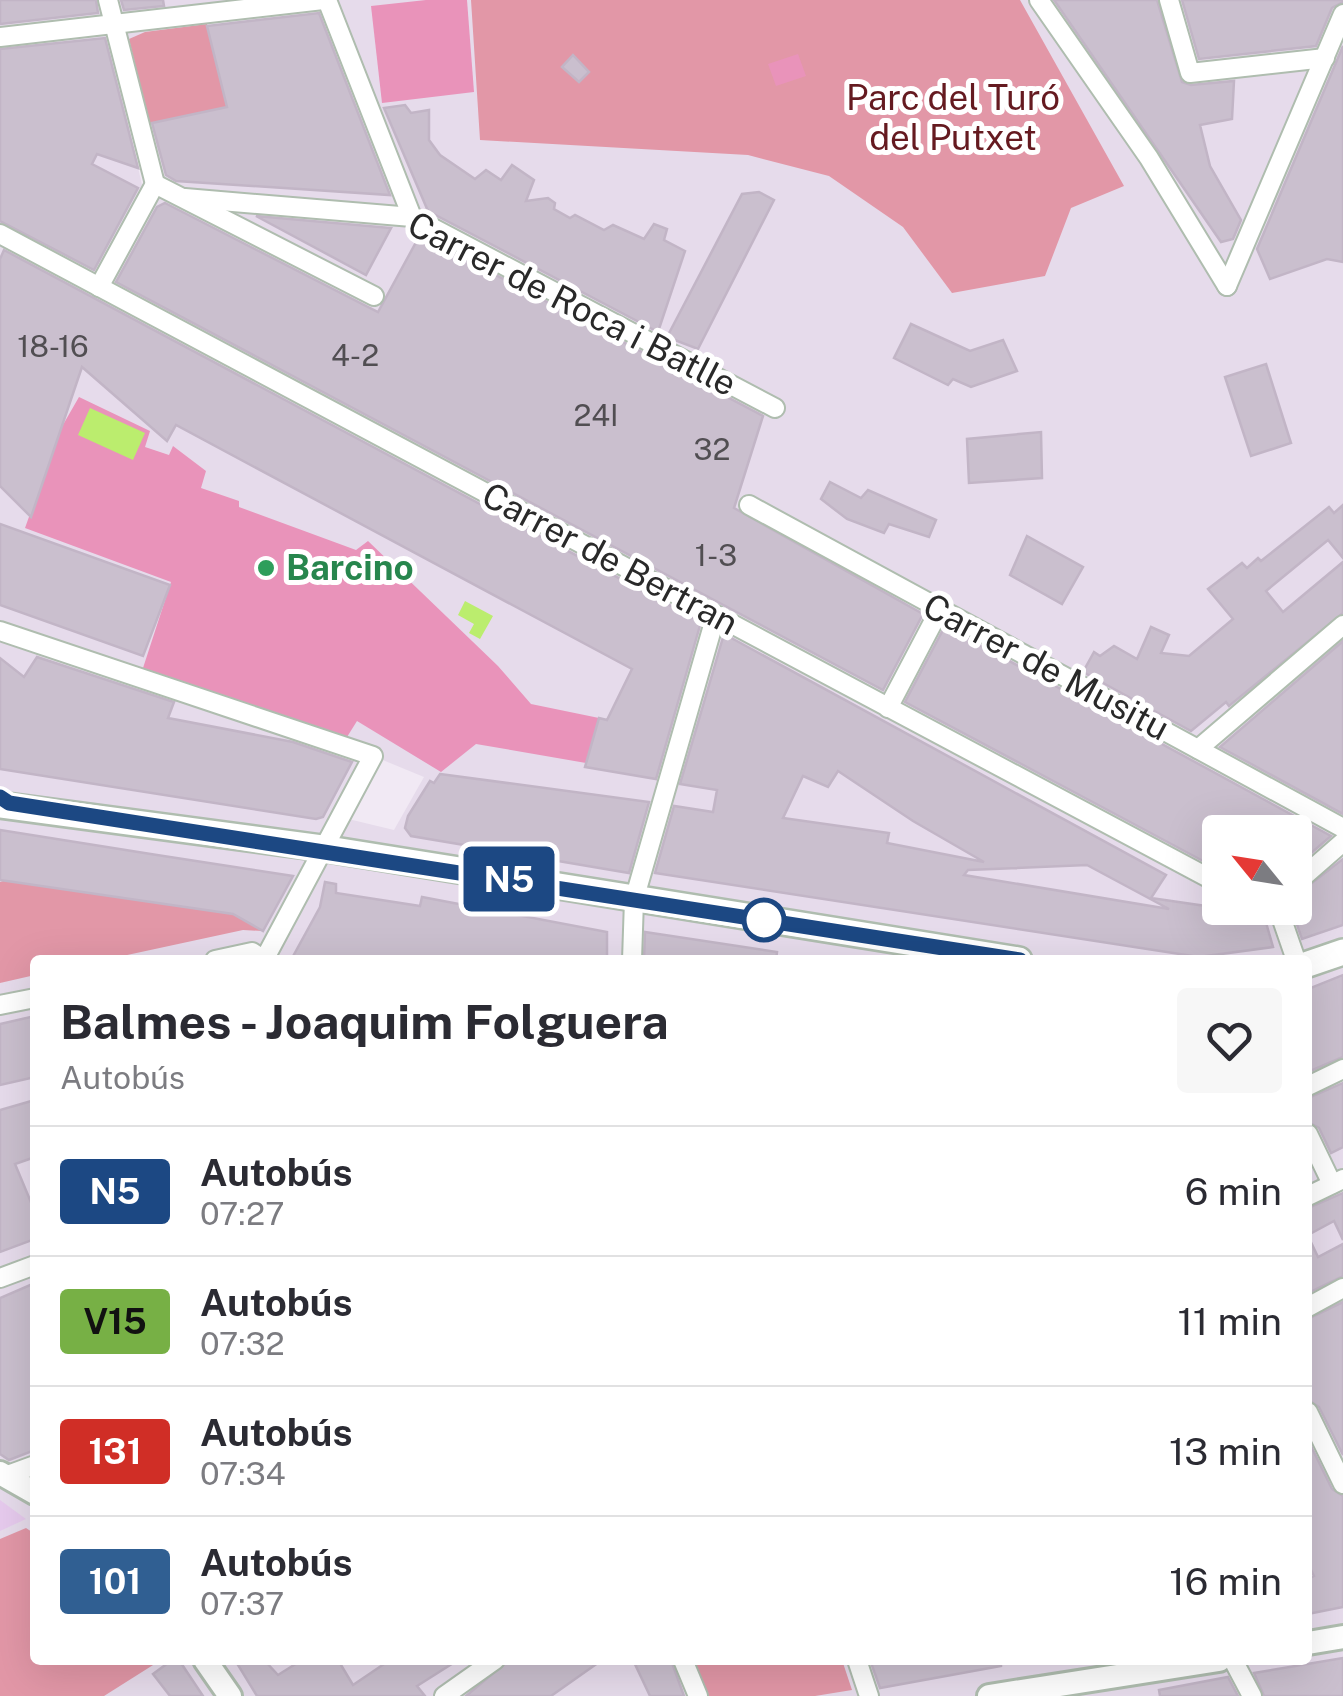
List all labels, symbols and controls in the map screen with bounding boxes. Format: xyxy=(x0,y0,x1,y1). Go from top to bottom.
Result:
park label: Parc del Turó del Putxet xyxy=(846,77,1060,158)
street label: Carrer de Roca i Batlle xyxy=(401,203,743,404)
house number: 18-16 xyxy=(17,328,89,364)
house number: 4-2 xyxy=(331,337,379,373)
house number: 24I xyxy=(573,397,619,433)
house number: 32 xyxy=(694,431,730,467)
street label: Carrer de Bertran xyxy=(475,474,745,643)
house number: 1-3 xyxy=(695,537,737,573)
place label: Barcino xyxy=(286,547,414,588)
marker: Barcino xyxy=(255,557,277,579)
street label: Carrer de Musitu xyxy=(916,585,1176,749)
north arrow xyxy=(1202,815,1312,925)
map controls xyxy=(1202,815,1312,925)
line badge: N5 xyxy=(464,846,554,912)
text: N5 xyxy=(484,859,535,900)
unlabelled marker xyxy=(743,899,785,941)
button: heart xyxy=(1177,988,1282,1093)
text: Balmes - Joaquim Folguera xyxy=(60,993,669,1050)
text: Autobús xyxy=(60,1059,185,1096)
text: Autobús xyxy=(200,1150,352,1195)
text: 6 min xyxy=(1185,1169,1282,1214)
text: N5 xyxy=(90,1171,141,1212)
text: 07:27 xyxy=(200,1195,284,1232)
text: Autobús xyxy=(200,1280,352,1325)
text: 11 min xyxy=(1177,1299,1282,1344)
text: V15 xyxy=(83,1301,147,1342)
text: 07:32 xyxy=(200,1325,285,1362)
text: Autobús xyxy=(200,1410,352,1455)
text: 13 min xyxy=(1169,1429,1282,1474)
text: 131 xyxy=(88,1431,142,1472)
text: 07:34 xyxy=(200,1455,286,1492)
text: Autobús xyxy=(200,1540,352,1585)
text: 16 min xyxy=(1169,1559,1282,1604)
text: 101 xyxy=(89,1561,141,1602)
text: 07:37 xyxy=(200,1585,284,1622)

